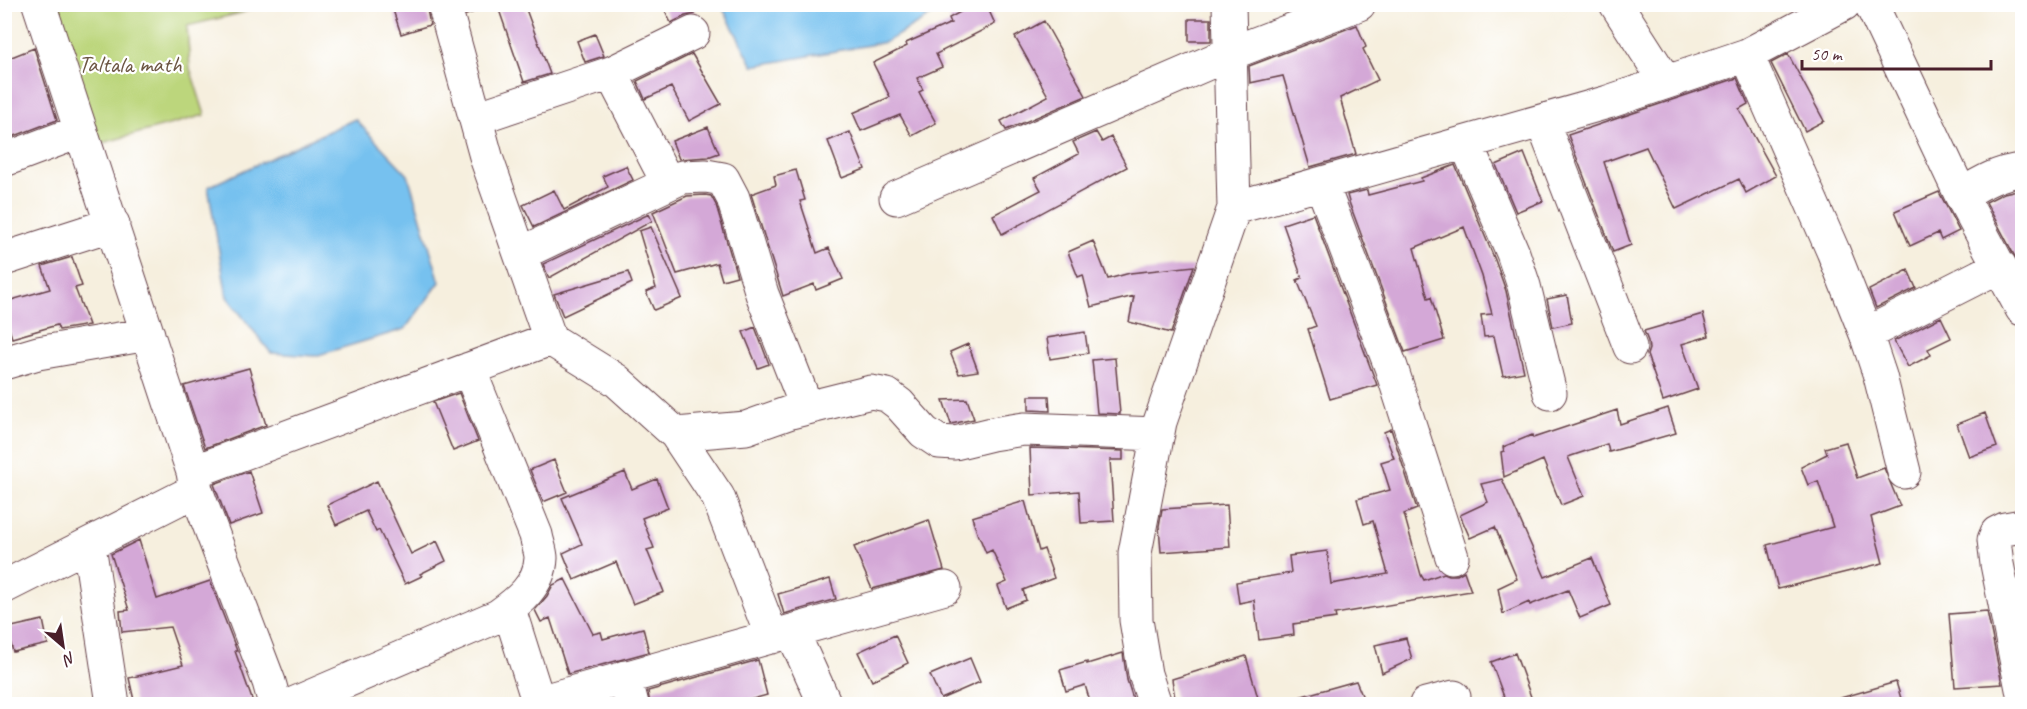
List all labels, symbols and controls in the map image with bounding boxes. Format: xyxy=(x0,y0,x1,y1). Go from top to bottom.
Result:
scale bar xyxy=(1802,33,1991,71)
text: 50 m xyxy=(1811,43,1844,65)
park label: Taltala math xyxy=(78,49,183,79)
north arrow xyxy=(33,616,93,676)
text: N xyxy=(58,647,79,671)

